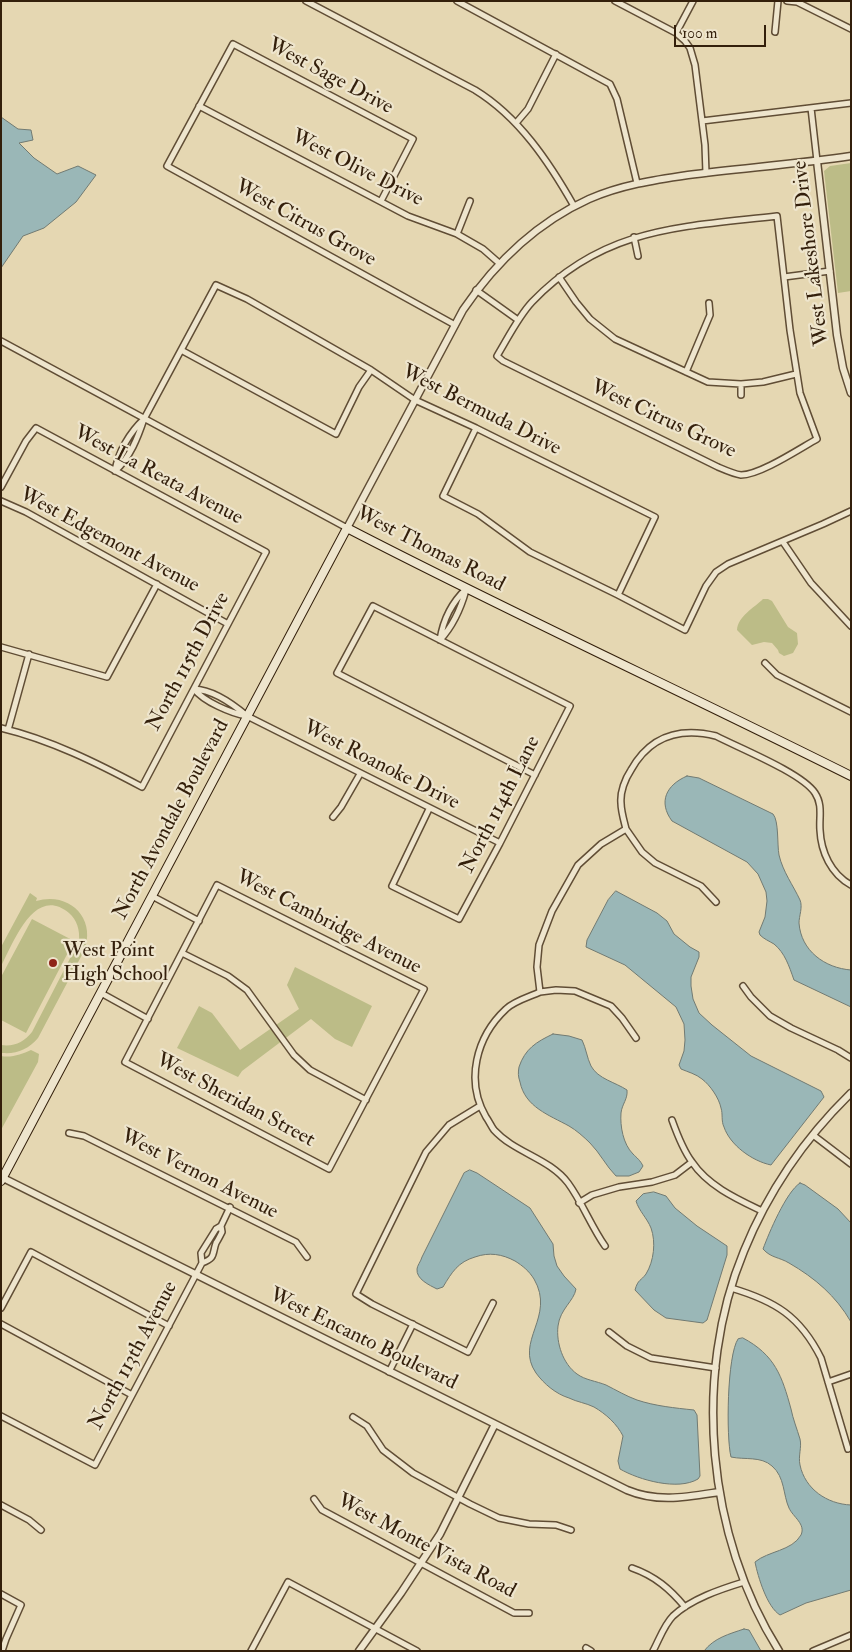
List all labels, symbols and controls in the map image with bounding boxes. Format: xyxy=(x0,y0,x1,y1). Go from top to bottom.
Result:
scale bar xyxy=(677,15,770,47)
text: 100 m xyxy=(682,24,717,43)
street label: West Sage Drive xyxy=(263,33,397,121)
street label: West Olive Drive xyxy=(287,125,427,213)
street label: West Lakeshore Drive xyxy=(788,159,836,347)
street label: West Citrus Grove xyxy=(230,175,380,273)
street label: West Bermuda Drive xyxy=(397,360,565,462)
street label: West Citrus Grove xyxy=(586,375,740,465)
street label: West La Reata Avenue xyxy=(69,421,247,531)
street label: West Edgemont Avenue xyxy=(15,483,203,599)
street label: West Thomas Road xyxy=(351,502,509,598)
street label: North 115th Drive xyxy=(142,589,236,735)
street label: North Avondale Boulevard xyxy=(109,716,235,924)
street label: West Roanoke Drive xyxy=(299,716,463,816)
street label: North 114th Lane xyxy=(456,732,546,878)
street label: West Cambridge Avenue xyxy=(231,865,425,981)
place label: West Point High School xyxy=(63,938,168,988)
marker: West Point High School xyxy=(47,957,59,969)
street label: West Sheridan Street xyxy=(151,1048,319,1154)
street label: West Vernon Avenue xyxy=(116,1124,282,1226)
street label: North 113th Avenue xyxy=(84,1277,184,1435)
street label: West Encanto Boulevard xyxy=(265,1284,461,1396)
street label: West Monte Vista Road xyxy=(332,1489,520,1605)

